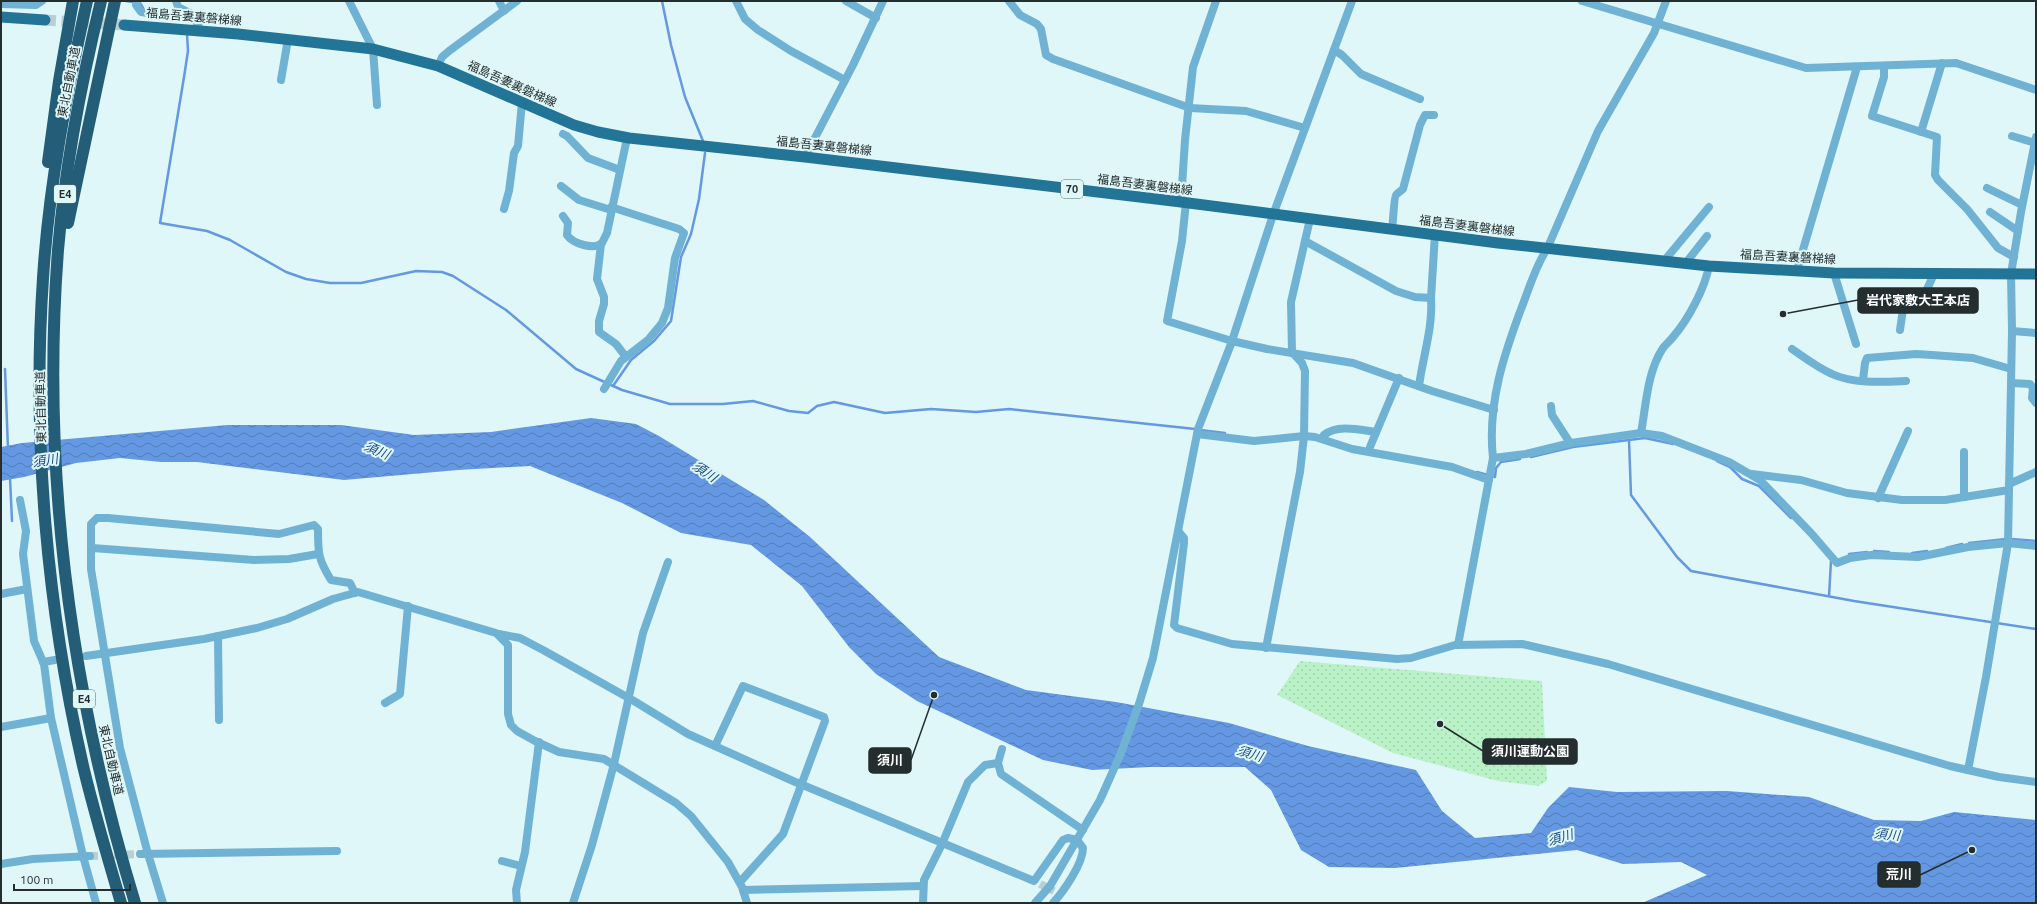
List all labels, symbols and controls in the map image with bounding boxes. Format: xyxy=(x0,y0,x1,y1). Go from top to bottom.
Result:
street label: 福島吾妻裏磐梯線 xyxy=(146,6,242,27)
street label: 東北自動車道 xyxy=(55,45,82,118)
street label: 福島吾妻裏磐梯線 xyxy=(466,58,559,109)
street label: 福島吾妻裏磐梯線 xyxy=(776,134,872,157)
street label: 福島吾妻裏磐梯線 xyxy=(1097,172,1194,197)
road number: 70 xyxy=(1061,180,1083,198)
road number: E4 xyxy=(54,185,76,203)
street label: 福島吾妻裏磐梯線 xyxy=(1419,213,1516,238)
street label: 福島吾妻裏磐梯線 xyxy=(1740,247,1836,266)
callout: 岩代家敷大王本店 xyxy=(1858,288,1978,313)
text: 岩代家敷大王本店 xyxy=(1866,293,1970,307)
street label: 東北自動車道 xyxy=(33,371,48,443)
water label: 須川 xyxy=(362,438,394,462)
water label: 須川 xyxy=(31,451,61,469)
water label: 須川 xyxy=(690,458,721,485)
road number: E4 xyxy=(73,690,95,708)
street label: 東北自動車道 xyxy=(97,723,126,796)
callout: 須川運動公園 xyxy=(1483,739,1577,764)
water label: 須川 xyxy=(1236,743,1266,764)
text: 須川運動公園 xyxy=(1491,744,1569,758)
callout: 須川 xyxy=(869,748,911,773)
text: 須川 xyxy=(877,753,903,767)
water label: 須川 xyxy=(1546,826,1576,847)
water label: 須川 xyxy=(1873,826,1903,842)
callout: 荒川 xyxy=(1878,862,1920,887)
scale bar xyxy=(14,866,130,892)
text: 荒川 xyxy=(1886,867,1912,881)
text: 100 m xyxy=(20,873,53,886)

